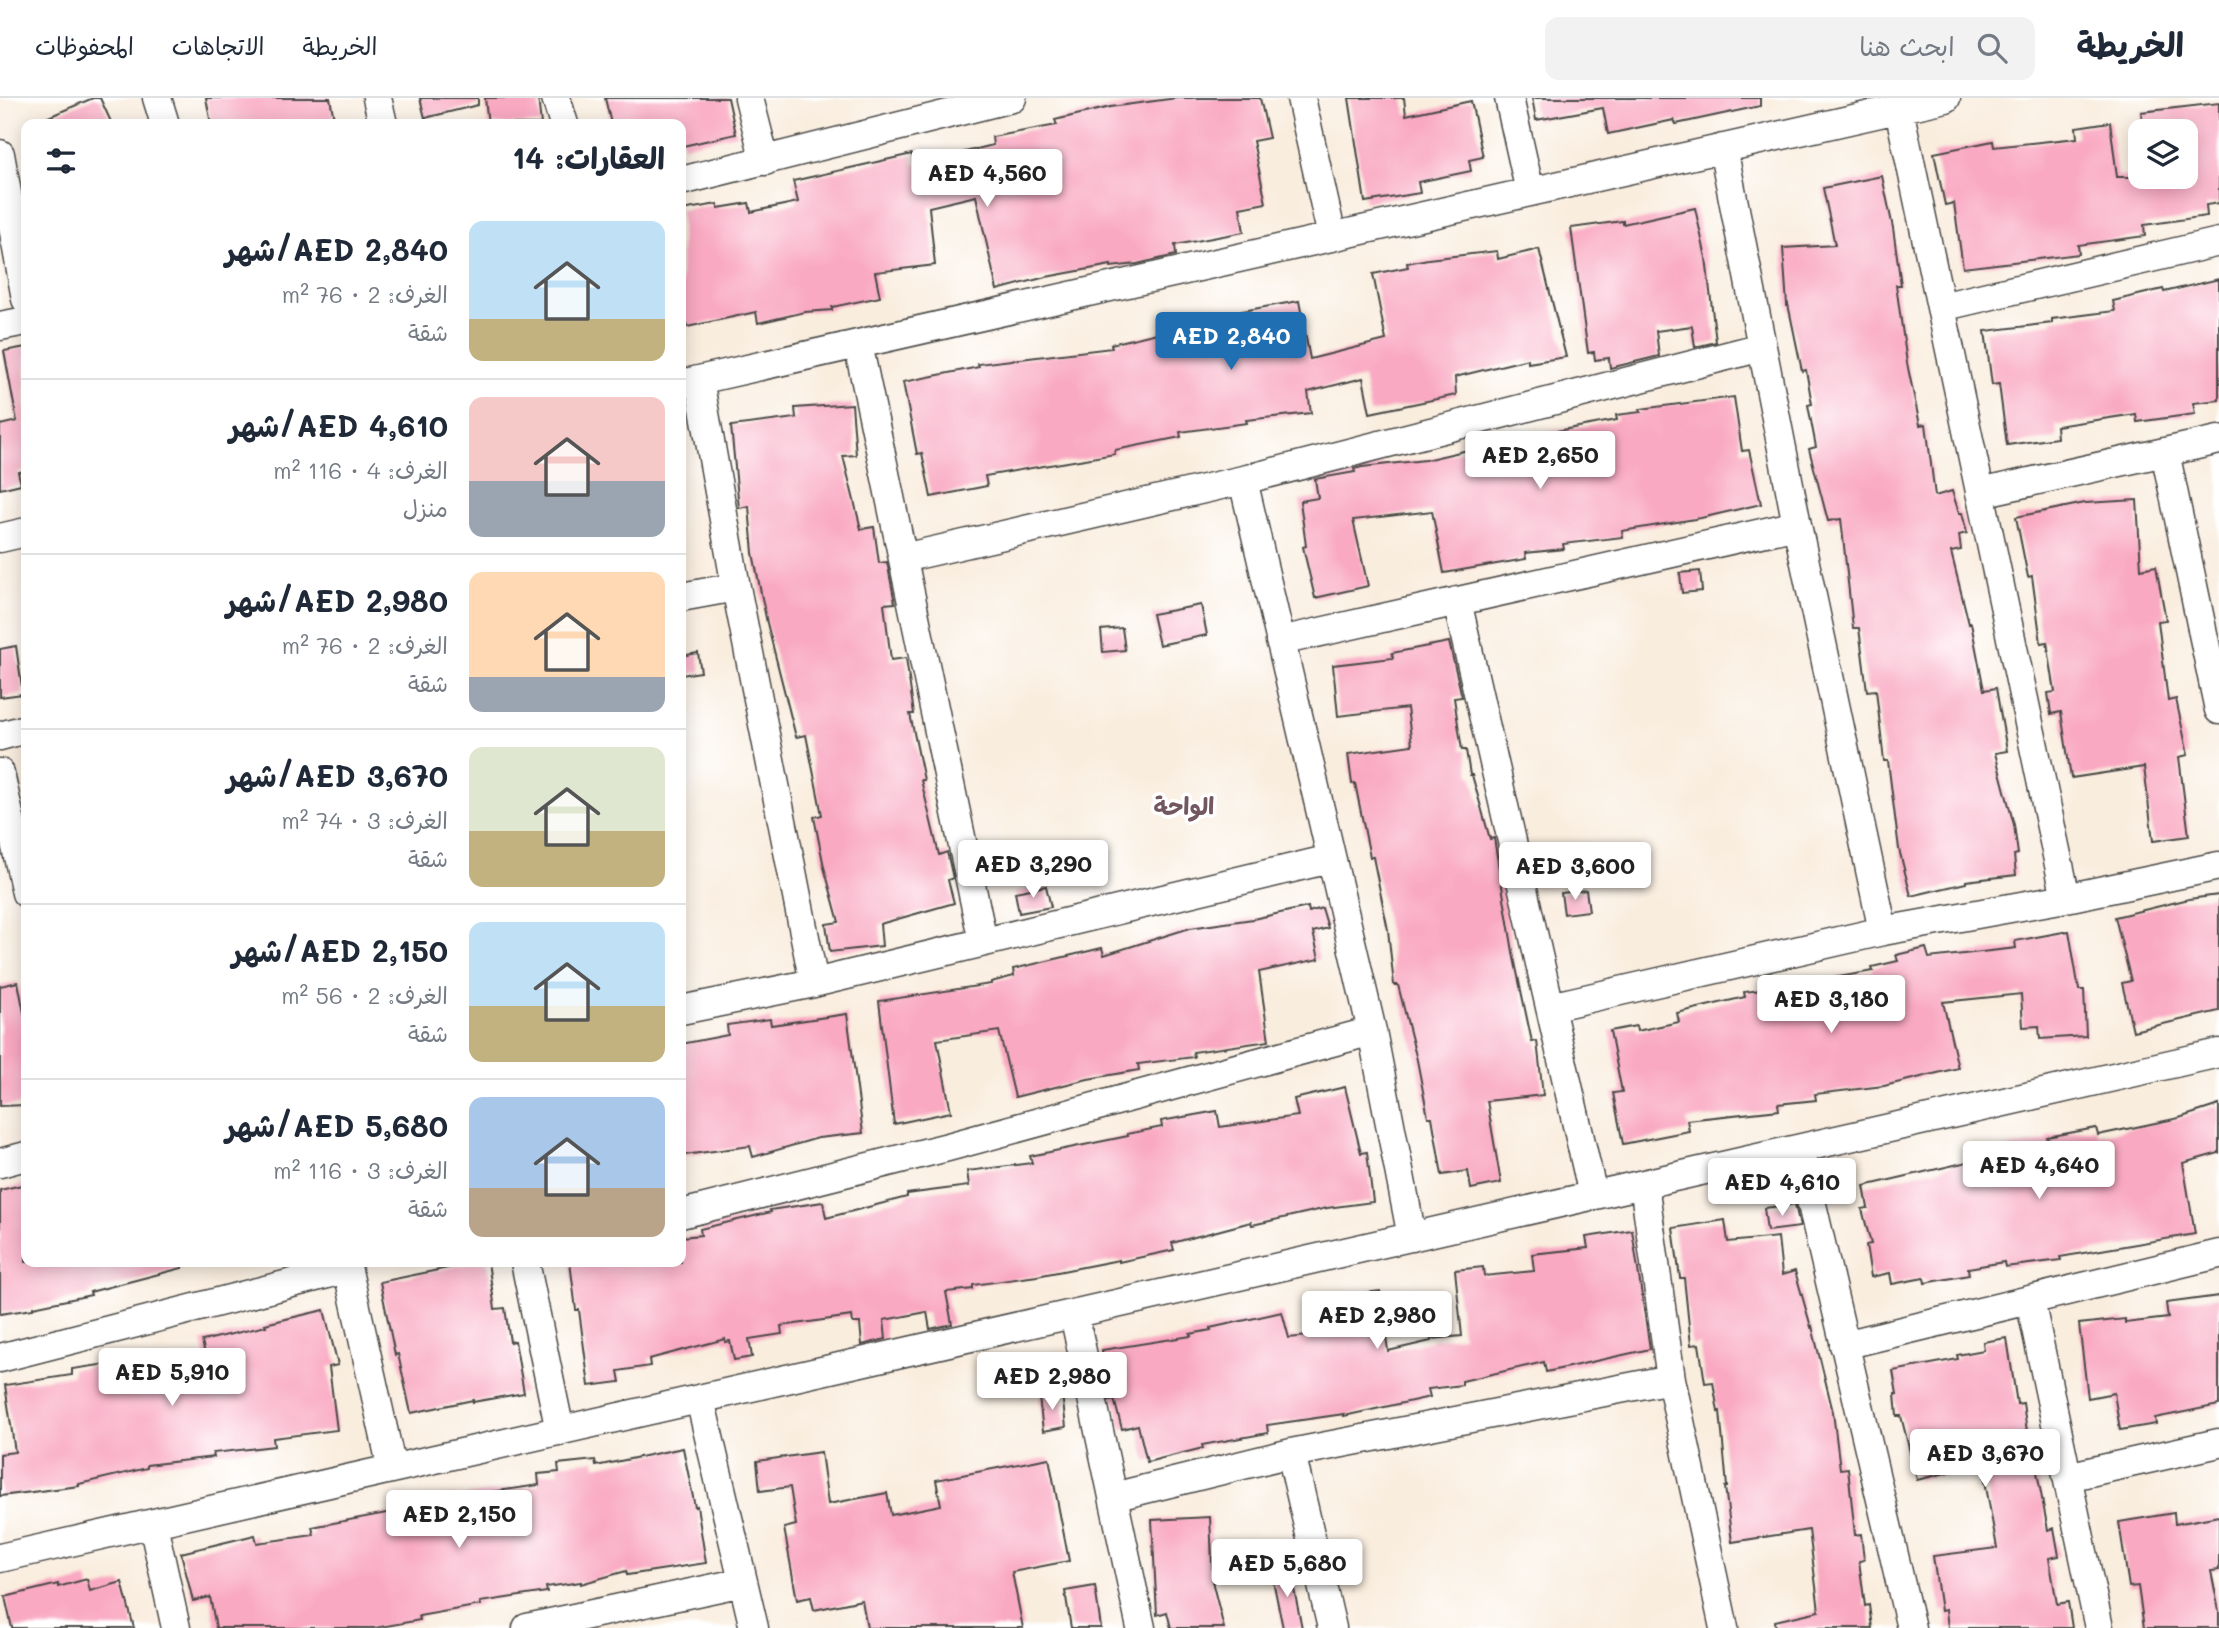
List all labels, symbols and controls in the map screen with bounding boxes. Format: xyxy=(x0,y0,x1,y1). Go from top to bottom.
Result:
search box xyxy=(1545,17,2035,80)
text: الخريطة xyxy=(2077,22,2184,65)
text: ابحث هنا xyxy=(1859,29,1955,63)
icon: search xyxy=(1973,29,2011,67)
text: المحفوظات xyxy=(35,30,134,61)
text: الاتجاهات xyxy=(172,30,265,61)
text: الخريطة xyxy=(303,30,377,61)
map controls xyxy=(2128,119,2198,189)
button: layers xyxy=(2128,119,2198,189)
text: العقارات: 14 xyxy=(512,137,665,177)
icon: filters xyxy=(42,142,80,180)
pin: AED 4,560 xyxy=(907,150,1067,209)
text: AED 4,560 xyxy=(927,157,1047,187)
text: AED 2,840/شهر xyxy=(225,229,448,269)
icon: home xyxy=(525,249,609,333)
text: الغرف: 2 · 76 m² xyxy=(282,279,448,309)
pin: AED 2,840 xyxy=(1151,313,1311,372)
text: شقة xyxy=(408,317,448,347)
text: AED 2,840 xyxy=(1171,320,1291,350)
text: AED 4,610/شهر xyxy=(229,405,448,445)
icon: home xyxy=(525,425,609,509)
pin: AED 2,650 xyxy=(1460,432,1620,491)
text: AED 2,650 xyxy=(1481,439,1599,469)
text: الغرف: 4 · 116 m² xyxy=(273,455,448,485)
text: منزل xyxy=(403,493,448,523)
text: AED 2,980/شهر xyxy=(226,580,448,620)
icon: home xyxy=(525,600,609,684)
text: الغرف: 2 · 76 m² xyxy=(282,630,448,660)
text: شقة xyxy=(408,668,448,698)
text: AED 3,670/شهر xyxy=(227,755,448,795)
icon: home xyxy=(525,775,609,859)
district label: الواحة xyxy=(1154,790,1214,822)
text: الغرف: 3 · 74 m² xyxy=(282,805,448,835)
pin: AED 3,290 xyxy=(953,840,1113,900)
pin: AED 3,600 xyxy=(1495,842,1655,902)
text: شقة xyxy=(408,843,448,873)
text: AED 3,290 xyxy=(974,848,1092,878)
text: AED 3,600 xyxy=(1515,850,1635,880)
text: AED 2,150/شهر xyxy=(232,930,448,970)
icon: home xyxy=(525,950,609,1034)
pin: AED 3,180 xyxy=(1751,976,1911,1035)
text: الغرف: 2 · 56 m² xyxy=(281,980,448,1010)
text: AED 3,180 xyxy=(1773,983,1889,1013)
text: شقة xyxy=(408,1018,448,1048)
text: AED 5,680/شهر xyxy=(225,1105,448,1145)
icon: home xyxy=(525,1125,609,1209)
pin: AED 4,640 xyxy=(1959,1142,2119,1201)
text: AED 4,640 xyxy=(1979,1149,2099,1179)
text: الغرف: 3 · 116 m² xyxy=(273,1155,448,1185)
pin: AED 4,610 xyxy=(1702,1158,1862,1218)
text: AED 4,610 xyxy=(1724,1166,1840,1196)
text: شقة xyxy=(408,1193,448,1223)
pin: AED 2,980 xyxy=(1297,1292,1457,1351)
text: AED 2,980 xyxy=(1318,1299,1436,1329)
pin: AED 5,910 xyxy=(92,1348,252,1408)
pin: AED 2,980 xyxy=(972,1352,1132,1412)
text: AED 5,910 xyxy=(115,1356,229,1386)
text: AED 2,980 xyxy=(993,1360,1111,1390)
pin: AED 3,670 xyxy=(1905,1430,2065,1489)
text: AED 3,670 xyxy=(1926,1437,2044,1467)
pin: AED 2,150 xyxy=(379,1490,539,1550)
text: AED 2,150 xyxy=(402,1498,516,1528)
pin: AED 5,680 xyxy=(1207,1540,1367,1599)
text: AED 5,680 xyxy=(1228,1547,1346,1577)

